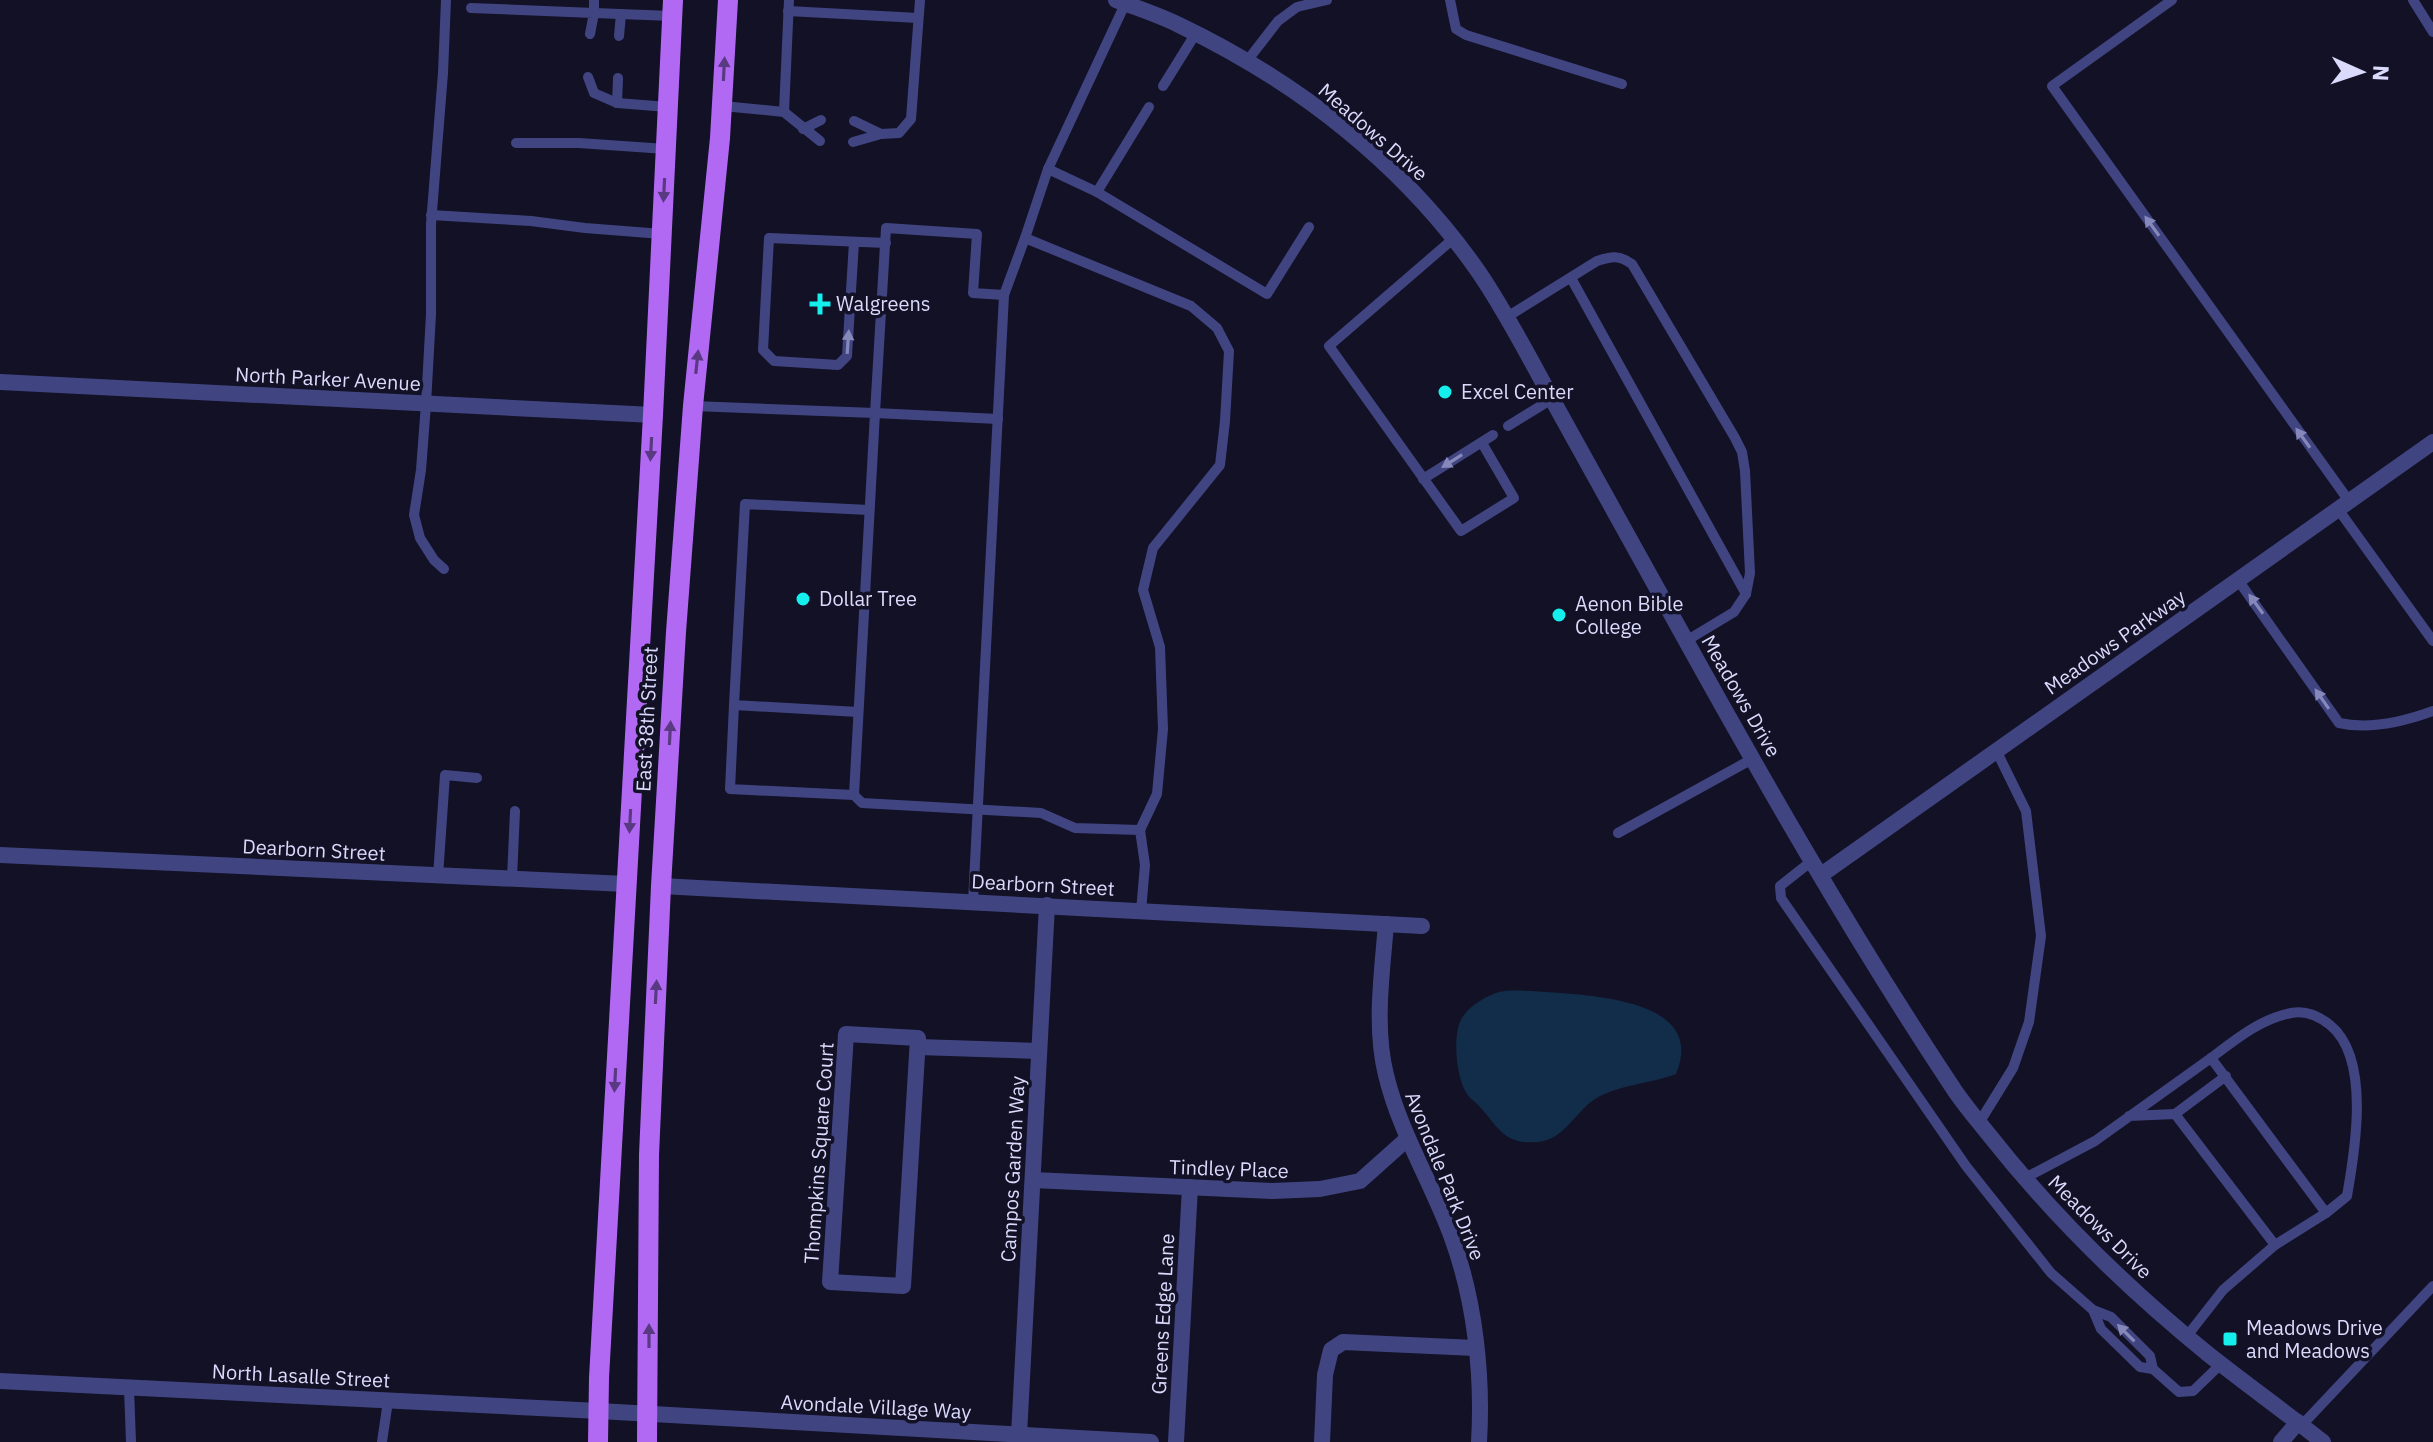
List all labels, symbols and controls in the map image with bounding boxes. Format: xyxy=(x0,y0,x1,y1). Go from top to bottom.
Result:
north arrow xyxy=(2321,32,2401,112)
one-way arrow xyxy=(718,56,731,81)
text: N xyxy=(2367,64,2396,82)
street label: Meadows Drive xyxy=(1313,77,1434,187)
one-way arrow xyxy=(657,178,670,203)
one-way arrow xyxy=(2145,216,2160,237)
place label: Walgreens xyxy=(836,290,931,317)
marker: Walgreens xyxy=(811,295,829,313)
one-way arrow xyxy=(842,329,855,354)
one-way arrow xyxy=(691,349,704,374)
street label: North Parker Avenue xyxy=(235,360,422,397)
place label: Excel Center xyxy=(1461,378,1574,405)
marker: Excel Center xyxy=(1436,383,1454,401)
one-way arrow xyxy=(2296,427,2312,448)
one-way arrow xyxy=(644,437,657,462)
one-way arrow xyxy=(1442,453,1463,468)
street label: Meadows Parkway xyxy=(2039,583,2191,700)
place label: Dollar Tree xyxy=(819,585,917,612)
marker: Dollar Tree xyxy=(794,590,812,608)
place label: Aenon Bible College xyxy=(1575,590,1684,640)
one-way arrow xyxy=(2248,594,2264,614)
marker: Aenon Bible College xyxy=(1550,606,1568,624)
street label: Meadows Drive xyxy=(1696,630,1787,762)
street label: East 38th Street xyxy=(629,646,664,792)
one-way arrow xyxy=(2315,688,2330,709)
one-way arrow xyxy=(664,720,677,745)
one-way arrow xyxy=(623,809,636,834)
street label: Dearborn Street xyxy=(242,832,386,867)
street label: Dearborn Street xyxy=(971,867,1115,902)
one-way arrow xyxy=(650,979,663,1004)
street label: Thompkins Square Court xyxy=(797,1041,840,1265)
one-way arrow xyxy=(608,1068,621,1093)
street label: Campos Garden Way xyxy=(994,1075,1031,1263)
street label: Avondale Park Drive xyxy=(1399,1087,1492,1264)
street label: Tindley Place xyxy=(1169,1153,1289,1184)
street label: Meadows Drive xyxy=(2042,1169,2158,1285)
street label: Greens Edge Lane xyxy=(1145,1233,1180,1395)
place label: Meadows Drive and Meadows xyxy=(2246,1314,2383,1364)
one-way arrow xyxy=(643,1323,656,1348)
one-way arrow xyxy=(2117,1324,2136,1342)
marker: Meadows Drive and Meadows xyxy=(2221,1330,2239,1348)
street label: North Lasalle Street xyxy=(211,1357,391,1394)
street label: Avondale Village Way xyxy=(780,1388,972,1425)

